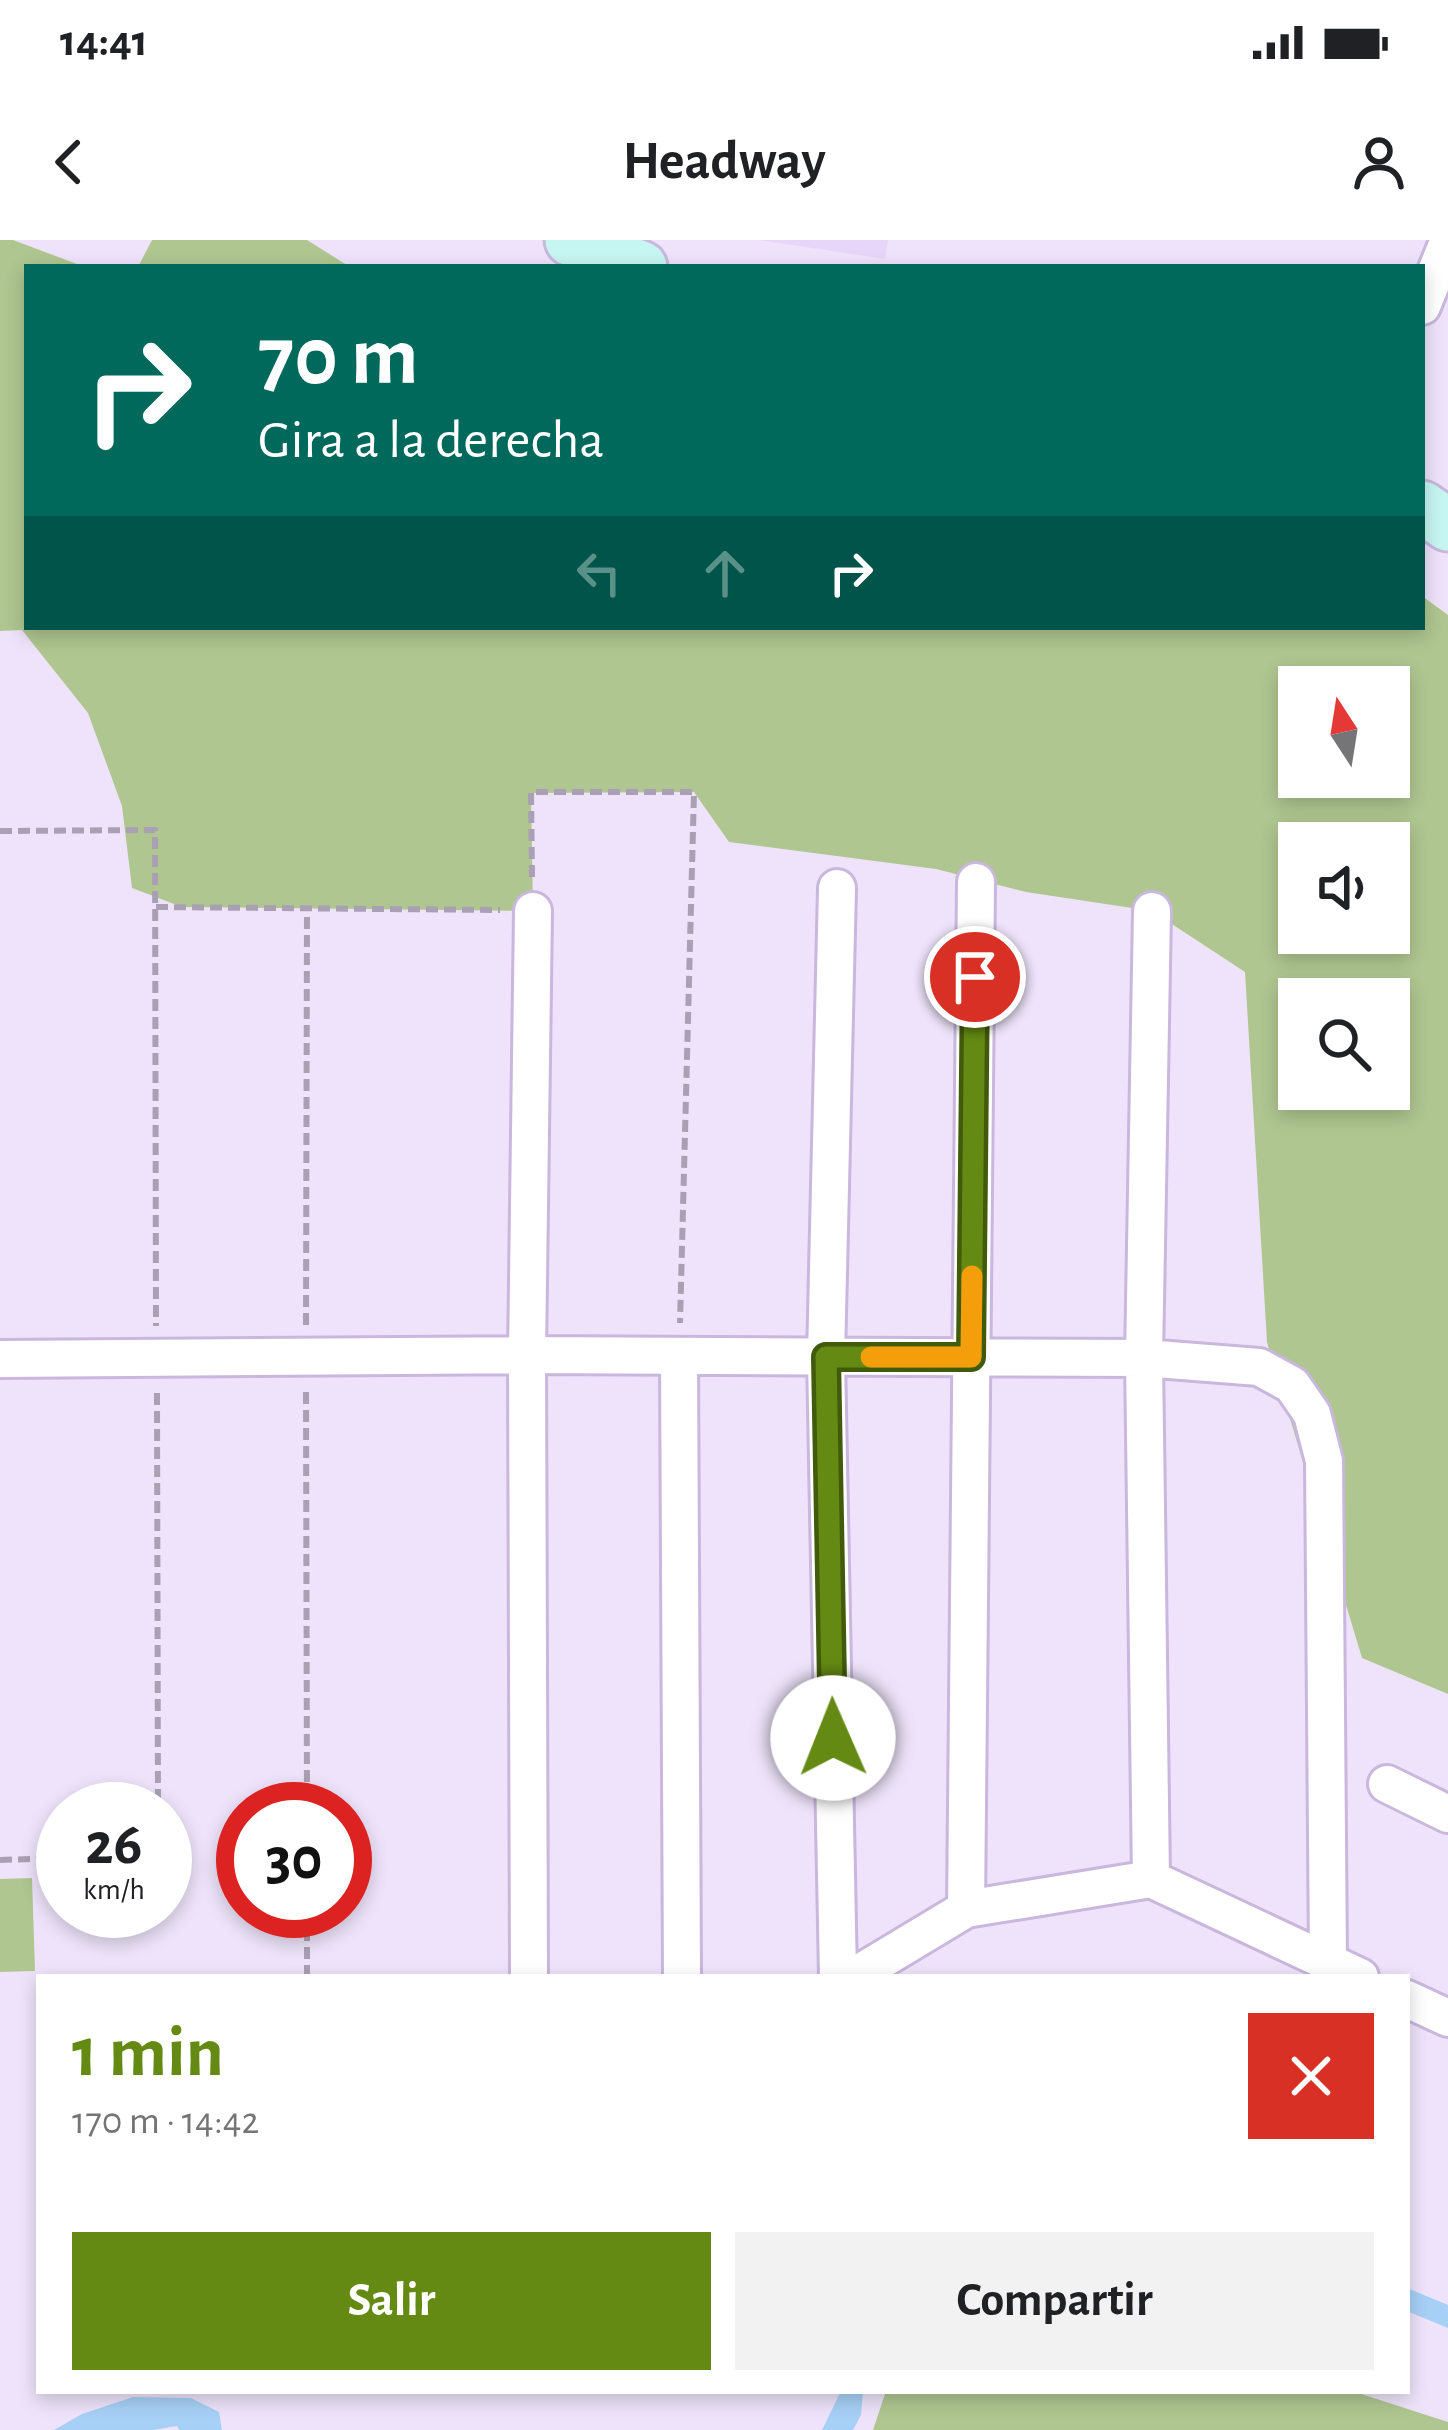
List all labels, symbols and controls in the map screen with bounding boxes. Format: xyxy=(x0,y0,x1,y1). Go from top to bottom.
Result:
text: 14:41 xyxy=(60,19,148,64)
icon: back xyxy=(36,129,102,195)
icon: person xyxy=(1346,129,1412,195)
text: Headway xyxy=(622,135,826,189)
icon: right xyxy=(60,312,216,468)
text: 70 m xyxy=(258,316,419,400)
text: Gira a la derecha xyxy=(258,414,604,468)
icon: left xyxy=(566,540,632,606)
icon: ahead xyxy=(692,540,758,606)
icon: right xyxy=(818,540,884,606)
north arrow xyxy=(1278,666,1410,798)
map controls xyxy=(1278,666,1410,1110)
button: sound xyxy=(1278,822,1410,954)
pin xyxy=(924,926,1026,1028)
icon: arrive xyxy=(942,944,1008,1010)
button: search xyxy=(1278,978,1410,1110)
position arrow xyxy=(770,1675,896,1801)
speed limit sign: 30 xyxy=(216,1782,372,1938)
text: 26 xyxy=(85,1815,143,1875)
text: km/h xyxy=(83,1875,145,1905)
button: close xyxy=(1248,2013,1374,2139)
text: 1 min xyxy=(72,2017,224,2089)
text: 170 m · 14:42 xyxy=(72,2102,259,2141)
button: Salir xyxy=(72,2232,711,2370)
button: Compartir xyxy=(735,2232,1374,2370)

